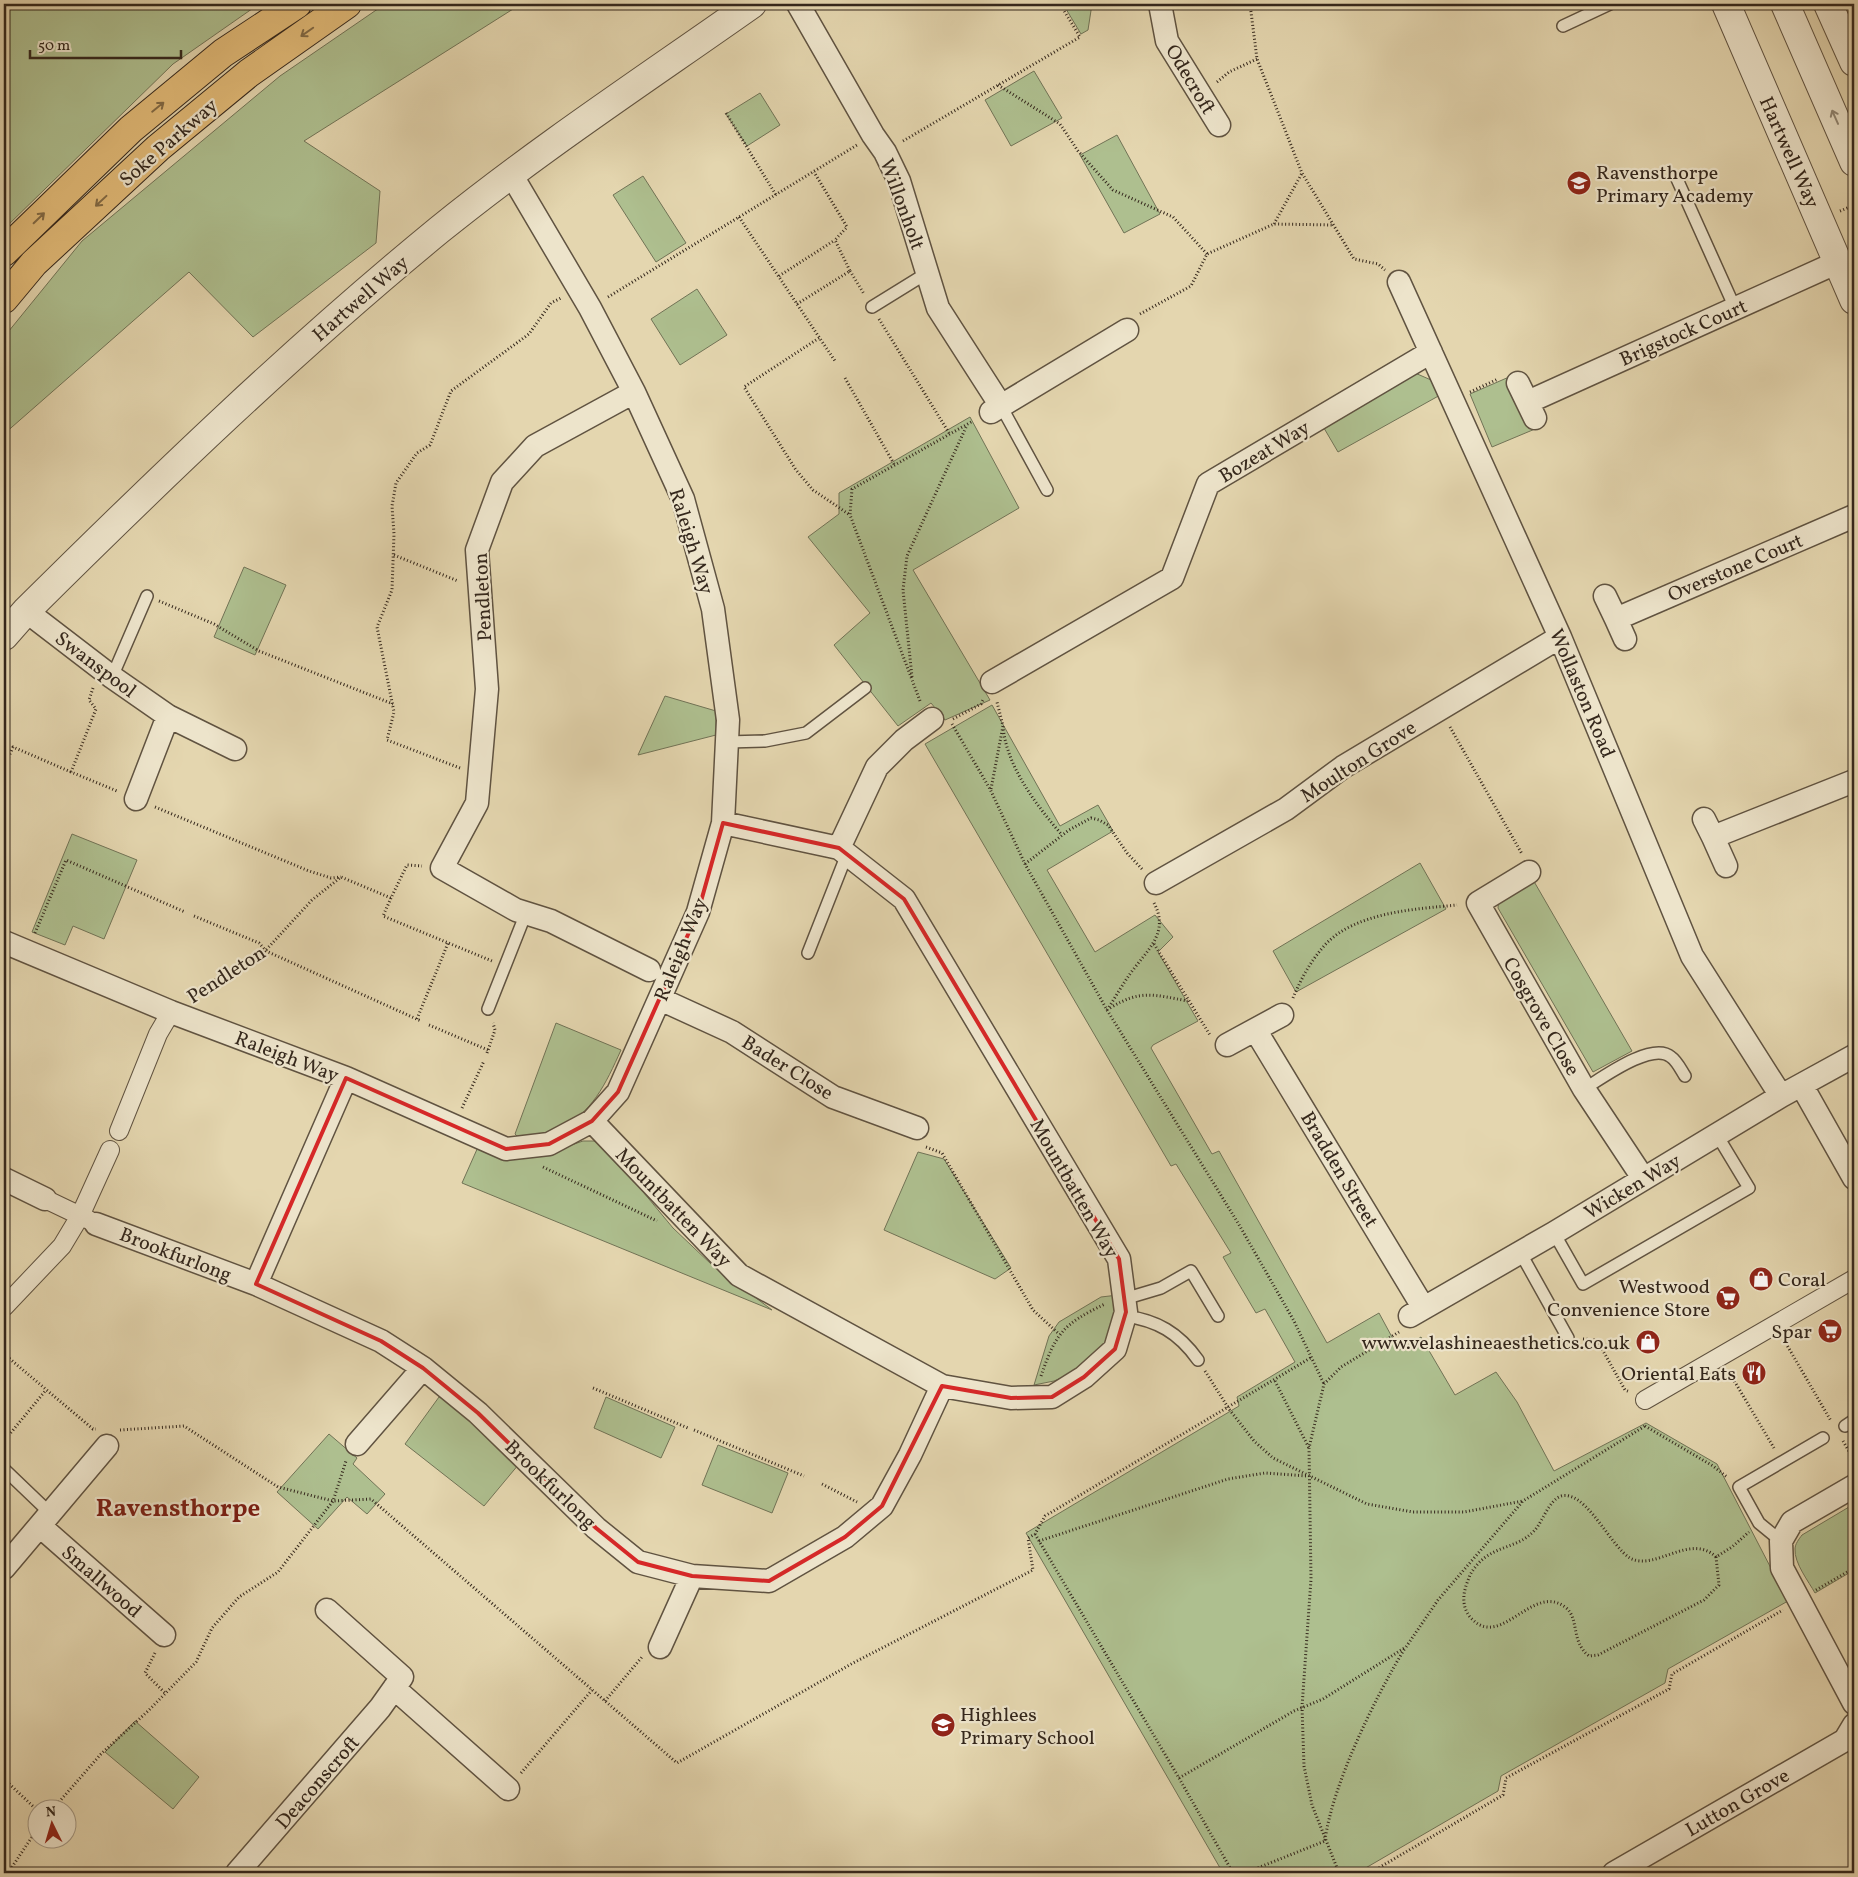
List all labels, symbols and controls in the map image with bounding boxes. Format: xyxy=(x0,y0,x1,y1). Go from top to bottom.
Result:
one-way arrow xyxy=(300,27,314,37)
scale bar xyxy=(30,28,181,60)
text: 50 m xyxy=(38,36,70,57)
street label: Odecroft xyxy=(1157,40,1221,120)
street label: Soke Parkway xyxy=(114,93,225,194)
street label: Hartwell Way xyxy=(1751,93,1825,213)
one-way arrow xyxy=(151,101,164,113)
one-way arrow xyxy=(1829,110,1839,125)
street label: Willonholt xyxy=(872,155,931,254)
place label: Ravensthorpe Primary Academy xyxy=(1596,160,1754,211)
school or university icon: Ravensthorpe Primary Academy xyxy=(1566,170,1592,196)
one-way arrow xyxy=(94,195,107,207)
one-way arrow xyxy=(32,212,45,224)
street label: Hartwell Way xyxy=(307,250,416,349)
street label: Brigstock Court xyxy=(1616,293,1752,374)
street label: Bozeat Way xyxy=(1214,414,1316,491)
street label: Raleigh Way xyxy=(661,485,720,598)
street label: Overstone Court xyxy=(1664,528,1808,610)
street label: Pendleton xyxy=(468,552,500,642)
street label: Wollaston Road xyxy=(1541,625,1621,763)
street label: Swanspool xyxy=(48,626,141,706)
street label: Moulton Grove xyxy=(1296,715,1422,811)
street label: Raleigh Way xyxy=(648,894,715,1006)
street label: Pendleton xyxy=(182,940,272,1012)
street label: Cosgrove Close xyxy=(1495,952,1586,1082)
street label: Raleigh Way xyxy=(230,1025,343,1091)
street label: Bader Close xyxy=(736,1029,838,1108)
street label: Bradden Street xyxy=(1292,1107,1384,1233)
street label: Mountbatten Way xyxy=(1022,1114,1125,1264)
street label: Mountbatten Way xyxy=(608,1142,737,1275)
street label: Wicken Way xyxy=(1579,1148,1687,1228)
street label: Brookfurlong xyxy=(115,1222,235,1290)
shop icon: Coral xyxy=(1748,1266,1774,1292)
place label: Coral xyxy=(1778,1267,1826,1295)
place label: Westwood Convenience Store xyxy=(1547,1274,1710,1325)
supermarket icon: Westwood Convenience Store xyxy=(1715,1285,1741,1311)
supermarket icon: Spar xyxy=(1817,1318,1843,1344)
place label: Spar xyxy=(1771,1319,1812,1347)
shop icon: www.velashineaesthetics.co.uk xyxy=(1635,1329,1661,1355)
place label: www.velashineaesthetics.co.uk xyxy=(1361,1330,1630,1358)
restaurant icon: Oriental Eats xyxy=(1741,1360,1767,1386)
place label: Oriental Eats xyxy=(1621,1361,1736,1389)
street label: Brookfurlong xyxy=(497,1434,602,1537)
district label: Ravensthorpe xyxy=(96,1492,260,1527)
street label: Smallwood xyxy=(54,1540,147,1625)
place label: Highlees Primary School xyxy=(960,1702,1095,1753)
school or university icon: Highlees Primary School xyxy=(930,1712,956,1738)
street label: Deaconscroft xyxy=(270,1730,367,1836)
street label: Lutton Grove xyxy=(1681,1763,1795,1845)
north arrow xyxy=(28,1800,78,1850)
text: N xyxy=(45,1803,57,1822)

